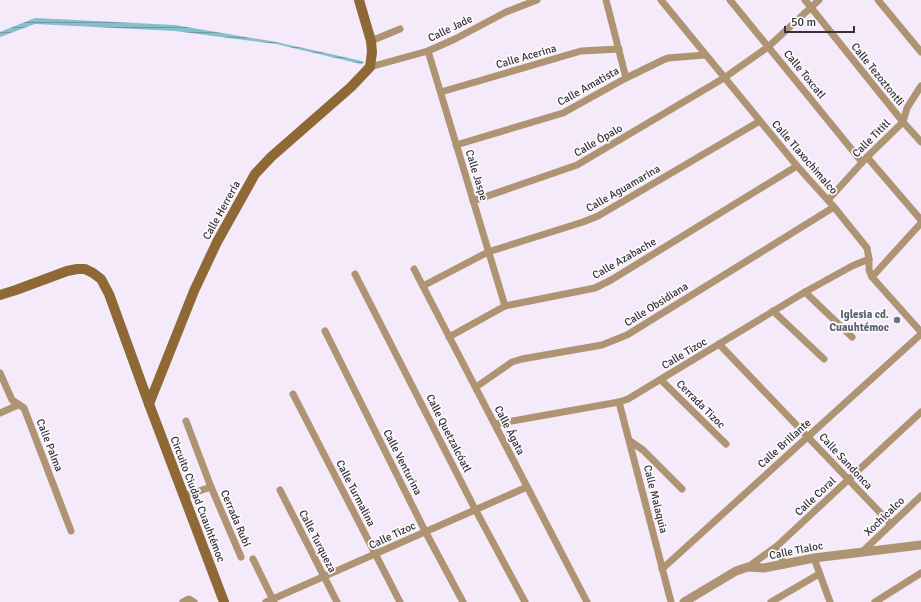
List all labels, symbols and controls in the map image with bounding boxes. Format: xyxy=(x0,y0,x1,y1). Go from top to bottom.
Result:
scale bar xyxy=(785,8,854,34)
street label: Calle Jade xyxy=(426,12,475,45)
text: 50 m xyxy=(791,15,816,30)
street label: Calle Tezoztontli xyxy=(848,40,907,108)
street label: Calle Acerina xyxy=(494,42,558,71)
street label: Calle Toxcatl xyxy=(781,47,828,101)
street label: Calle Amatista xyxy=(555,64,622,109)
street label: Calle Tititl xyxy=(850,117,893,160)
street label: Calle Tlaxochimalco xyxy=(769,118,840,197)
street label: Calle Ópalo xyxy=(571,120,625,160)
street label: Calle Jaspe xyxy=(463,148,490,202)
street label: Calle Aguamarina xyxy=(584,162,663,215)
street label: Calle Herrería xyxy=(200,178,243,242)
street label: Calle Azabache xyxy=(590,235,658,282)
street label: Calle Obsidiana xyxy=(622,279,691,329)
place label: Iglesia cd. Cuauhtémoc xyxy=(829,308,889,334)
marker: Iglesia cd. Cuauhtémoc xyxy=(892,315,902,325)
street label: Calle Tizoc xyxy=(659,335,709,372)
street label: Cerrada Tizoc xyxy=(674,377,728,431)
street label: Calle Quetzalcóatl xyxy=(423,392,474,474)
street label: Calle Ágata xyxy=(492,403,529,457)
street label: Calle Brillante xyxy=(755,416,814,471)
street label: Calle Palma xyxy=(34,417,66,474)
street label: Calle Venturina xyxy=(380,427,425,498)
street label: Calle Sandonca xyxy=(816,430,875,493)
street label: Circuito Ciudad Cuauhtémoc xyxy=(167,434,228,564)
street label: Calle Turmalina xyxy=(333,458,378,529)
street label: Calle Malaquia xyxy=(641,464,670,535)
street label: Calle Coral xyxy=(792,474,839,519)
street label: Cerrada Rubí xyxy=(218,488,253,549)
street label: Xochicalco xyxy=(862,494,907,539)
street label: Calle Turqueza xyxy=(296,508,339,575)
street label: Calle Tizoc xyxy=(367,519,418,552)
street label: Calle Tlaloc xyxy=(768,539,824,562)

